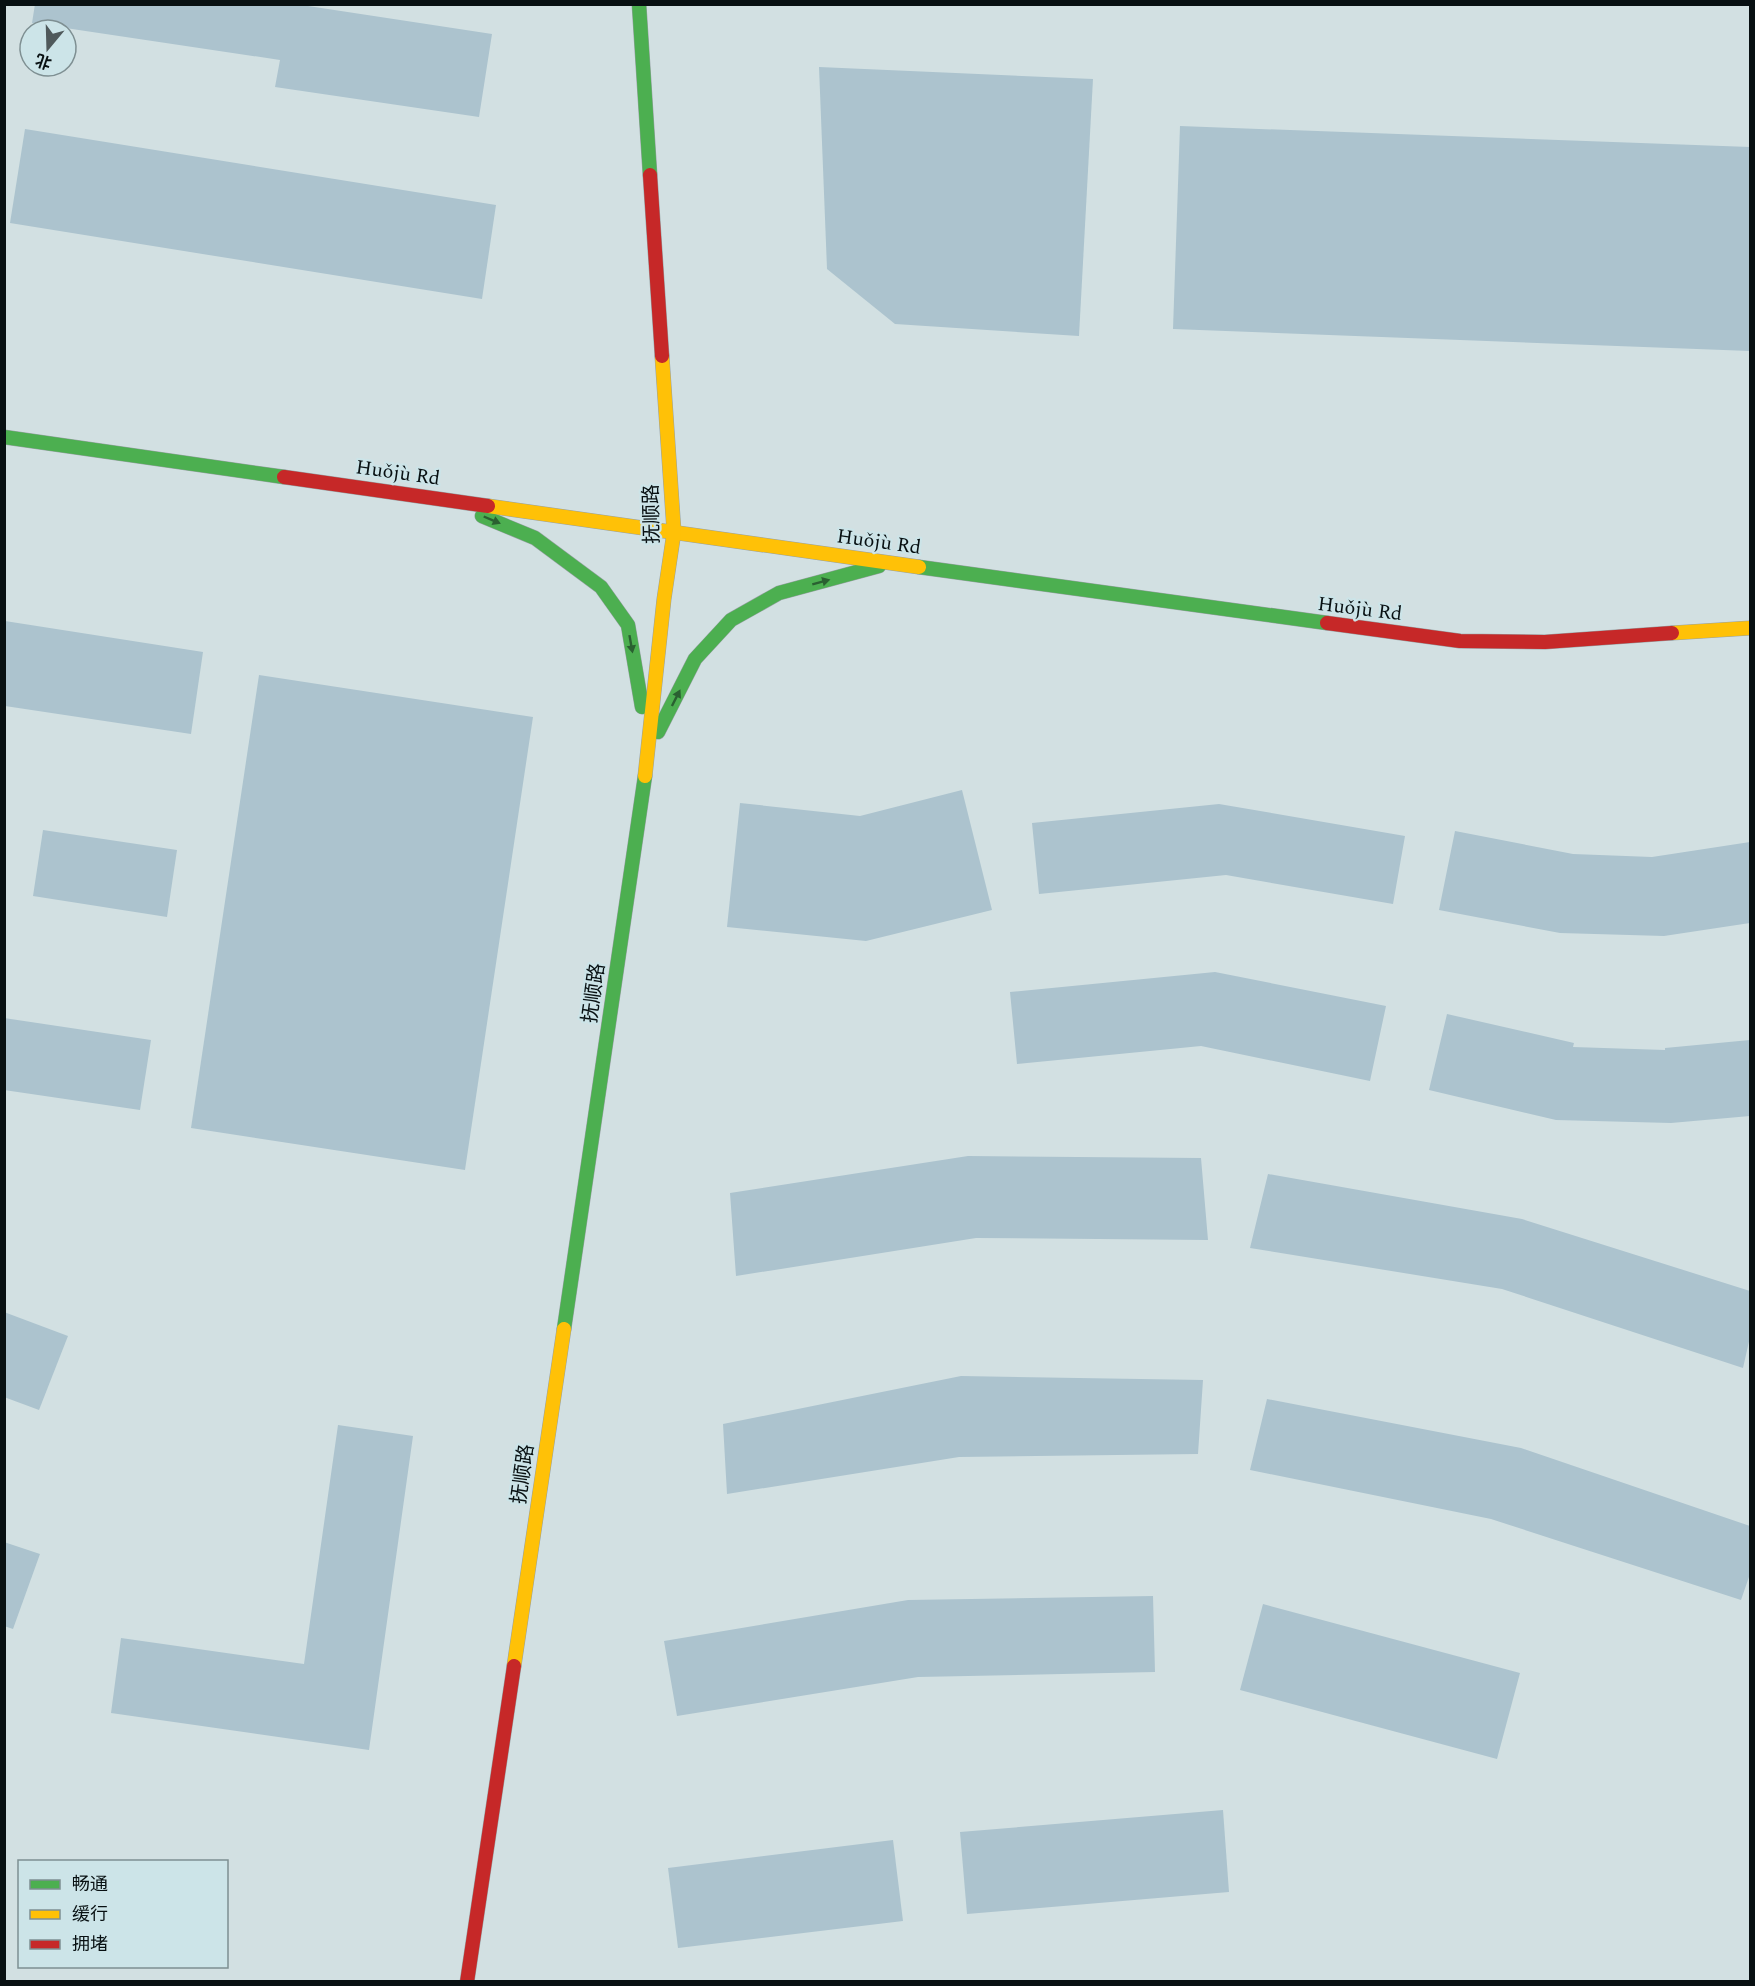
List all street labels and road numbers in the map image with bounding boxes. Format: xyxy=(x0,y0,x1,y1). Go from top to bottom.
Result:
street label: Huǒjù Rd xyxy=(354,452,442,494)
street label: 抚顺路 xyxy=(636,484,668,544)
street label: Huǒjù Rd xyxy=(835,521,923,563)
street label: Huǒjù Rd xyxy=(1316,589,1404,629)
street label: 抚顺路 xyxy=(575,961,613,1025)
street label: 抚顺路 xyxy=(504,1442,542,1506)

